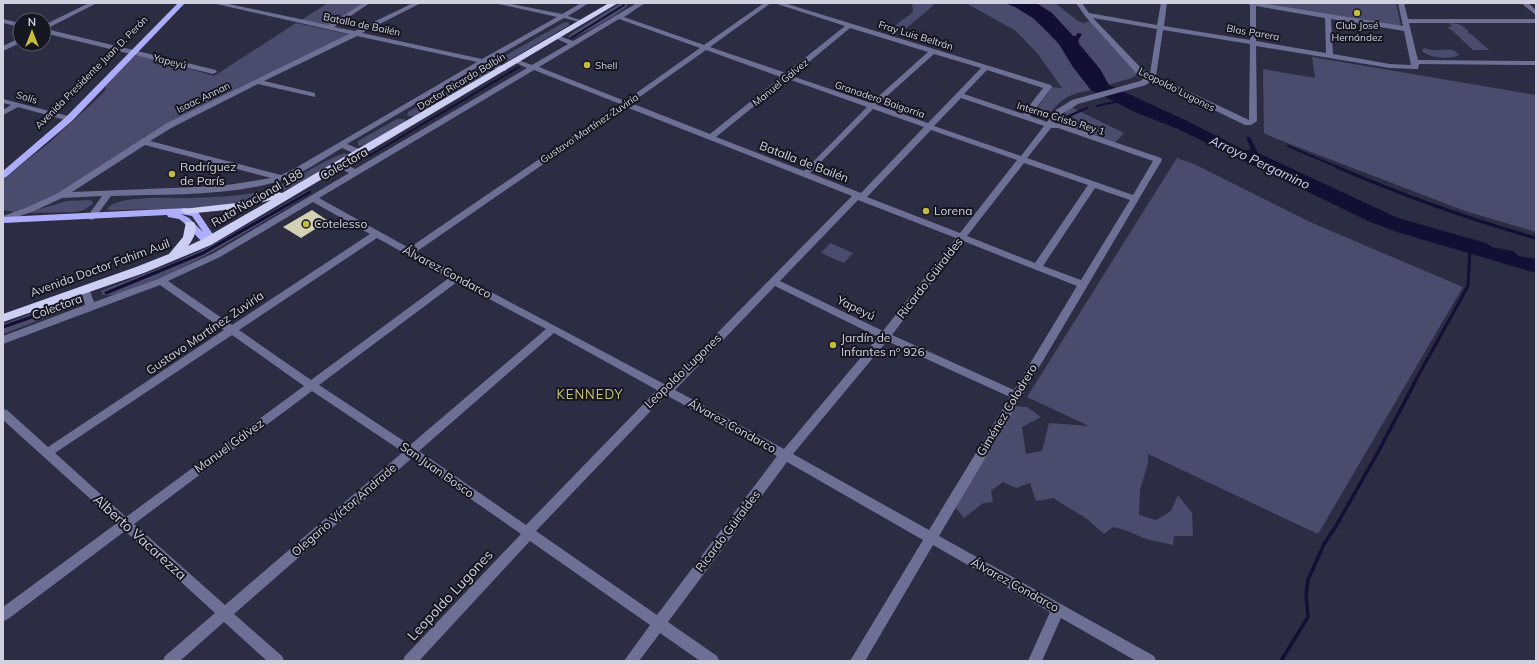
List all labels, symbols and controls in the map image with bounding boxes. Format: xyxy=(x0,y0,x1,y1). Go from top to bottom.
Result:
marker: Club José Hernández xyxy=(1352,8,1362,18)
street label: Batalla de Bailén xyxy=(322,10,402,39)
north arrow xyxy=(12,12,52,52)
street label: Avenida Presidente Juan D. Perón xyxy=(32,13,151,132)
text: N xyxy=(28,15,36,29)
street label: Fray Luis Beltrán xyxy=(877,18,955,53)
place label: Club José Hernández xyxy=(1331,19,1383,44)
street label: Blas Parera xyxy=(1225,21,1280,44)
street label: Doctor Ricardo Balbín xyxy=(415,50,508,113)
street label: Yapeyú xyxy=(151,51,188,72)
street label: Manuel Gálvez xyxy=(750,56,811,109)
place label: Shell xyxy=(595,59,617,72)
marker: Shell xyxy=(582,60,592,70)
street label: Leopoldo Lugones xyxy=(1136,65,1217,114)
street label: Granadero Baigorria xyxy=(833,78,927,121)
street label: Isaac Annan xyxy=(174,79,232,116)
street label: Solís xyxy=(15,88,39,107)
street label: Gustavo Martínez Zuviría xyxy=(538,91,641,166)
street label: Interna Cristo Rey 1 xyxy=(1015,99,1106,138)
water label: Arroyo Pergamino xyxy=(1206,131,1313,192)
street label: Batalla de Bailén xyxy=(757,138,851,185)
street label: Colectora xyxy=(317,144,370,183)
place label: Rodríguez de París xyxy=(180,159,236,188)
street label: Ruta Nacional 188 xyxy=(208,165,305,230)
marker: Rodríguez de París xyxy=(167,169,177,179)
place label: Lorena xyxy=(934,203,972,218)
marker: Lorena xyxy=(921,206,931,216)
place label: Cotelesso xyxy=(314,216,368,231)
marker: Cotelesso xyxy=(301,219,311,229)
street label: Ricardo Güiraldes xyxy=(893,234,966,321)
street label: Avenida Doctor Fahim Auil xyxy=(28,235,172,300)
street label: Álvarez Condarco xyxy=(400,242,494,301)
street label: Gustavo Martínez Zuviría xyxy=(143,288,267,378)
street label: Colectora xyxy=(30,291,84,323)
street label: Yapeyú xyxy=(834,291,878,323)
street label: Leopoldo Lugones xyxy=(641,330,724,411)
place label: Jardín de Infantes nº 926 xyxy=(841,330,925,359)
marker: Jardín de Infantes nº 926 xyxy=(828,340,838,350)
street label: Giménez Colodrero xyxy=(973,361,1040,459)
district label: KENNEDY xyxy=(557,386,624,402)
street label: Álvarez Condarco xyxy=(686,395,779,456)
street label: Manuel Gálvez xyxy=(191,415,266,476)
street label: San Juan Bosco xyxy=(397,439,477,501)
street label: Olegario Víctor Andrade xyxy=(288,460,399,559)
street label: Ricardo Güiraldes xyxy=(692,487,763,574)
street label: Alberto Vacarezza xyxy=(90,490,190,584)
street label: Leopoldo Lugones xyxy=(403,546,497,644)
street label: Álvarez Condarco xyxy=(969,554,1062,615)

